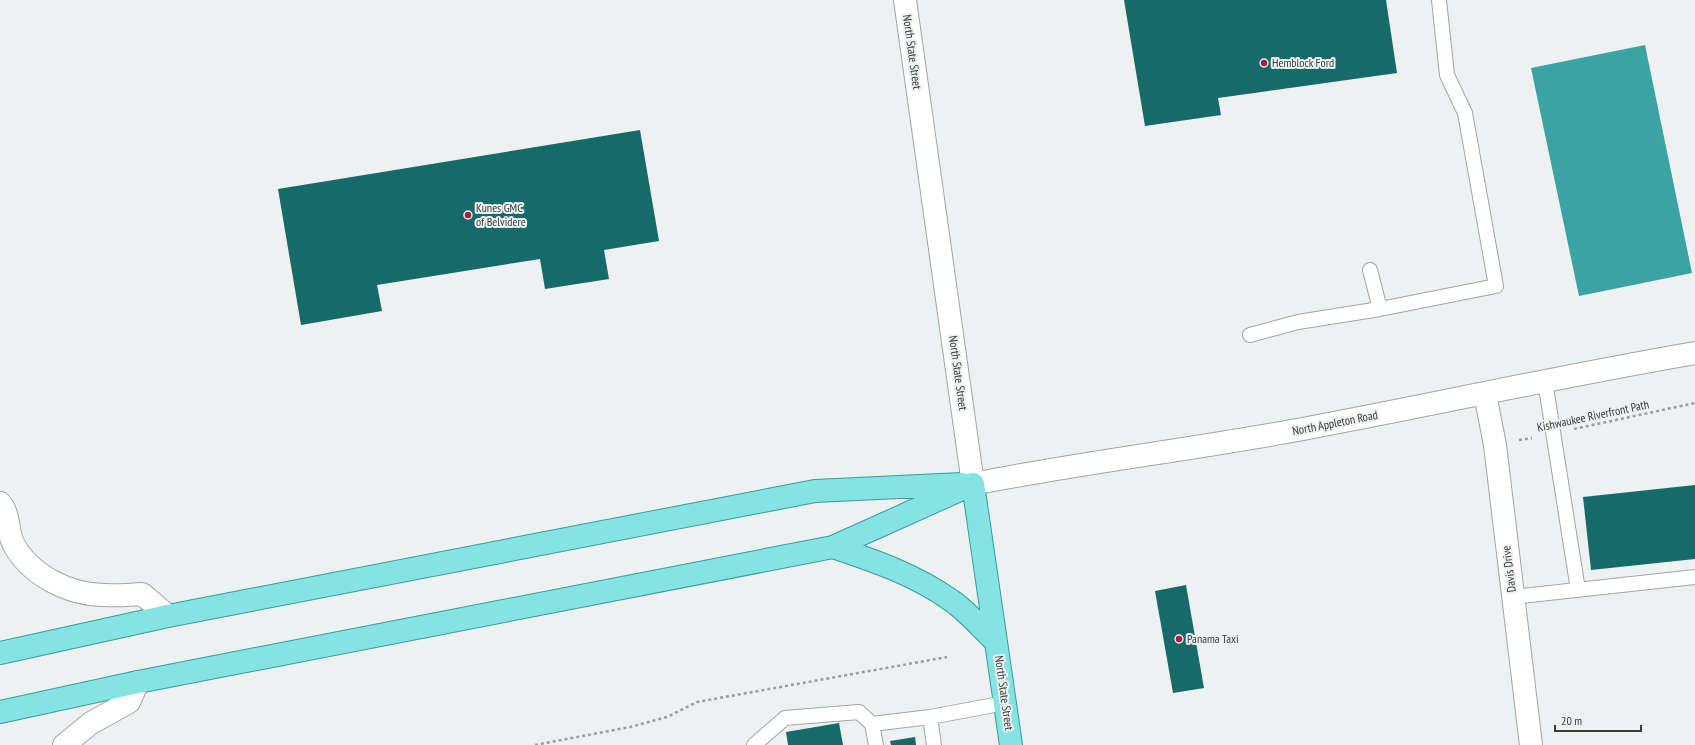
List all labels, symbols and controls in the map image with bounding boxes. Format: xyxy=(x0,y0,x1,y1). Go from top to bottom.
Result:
street label: North State Street xyxy=(900,14,925,91)
place label: Hemblock Ford xyxy=(1272,55,1334,70)
marker: Hemblock Ford xyxy=(1259,58,1269,68)
place label: Kunes GMC of Belvidere xyxy=(476,200,526,229)
marker: Kunes GMC of Belvidere xyxy=(463,210,473,220)
street label: North State Street xyxy=(946,335,971,412)
street label: Kishwaukee Riverfront Path xyxy=(1535,396,1650,435)
street label: North Appleton Road xyxy=(1291,407,1379,438)
street label: Davis Drive xyxy=(1498,545,1519,593)
place label: Panama Taxi xyxy=(1187,631,1239,646)
marker: Panama Taxi xyxy=(1174,634,1184,644)
street label: North State Street xyxy=(992,655,1017,732)
scale bar xyxy=(1555,707,1641,733)
text: 20 m xyxy=(1561,713,1582,728)

